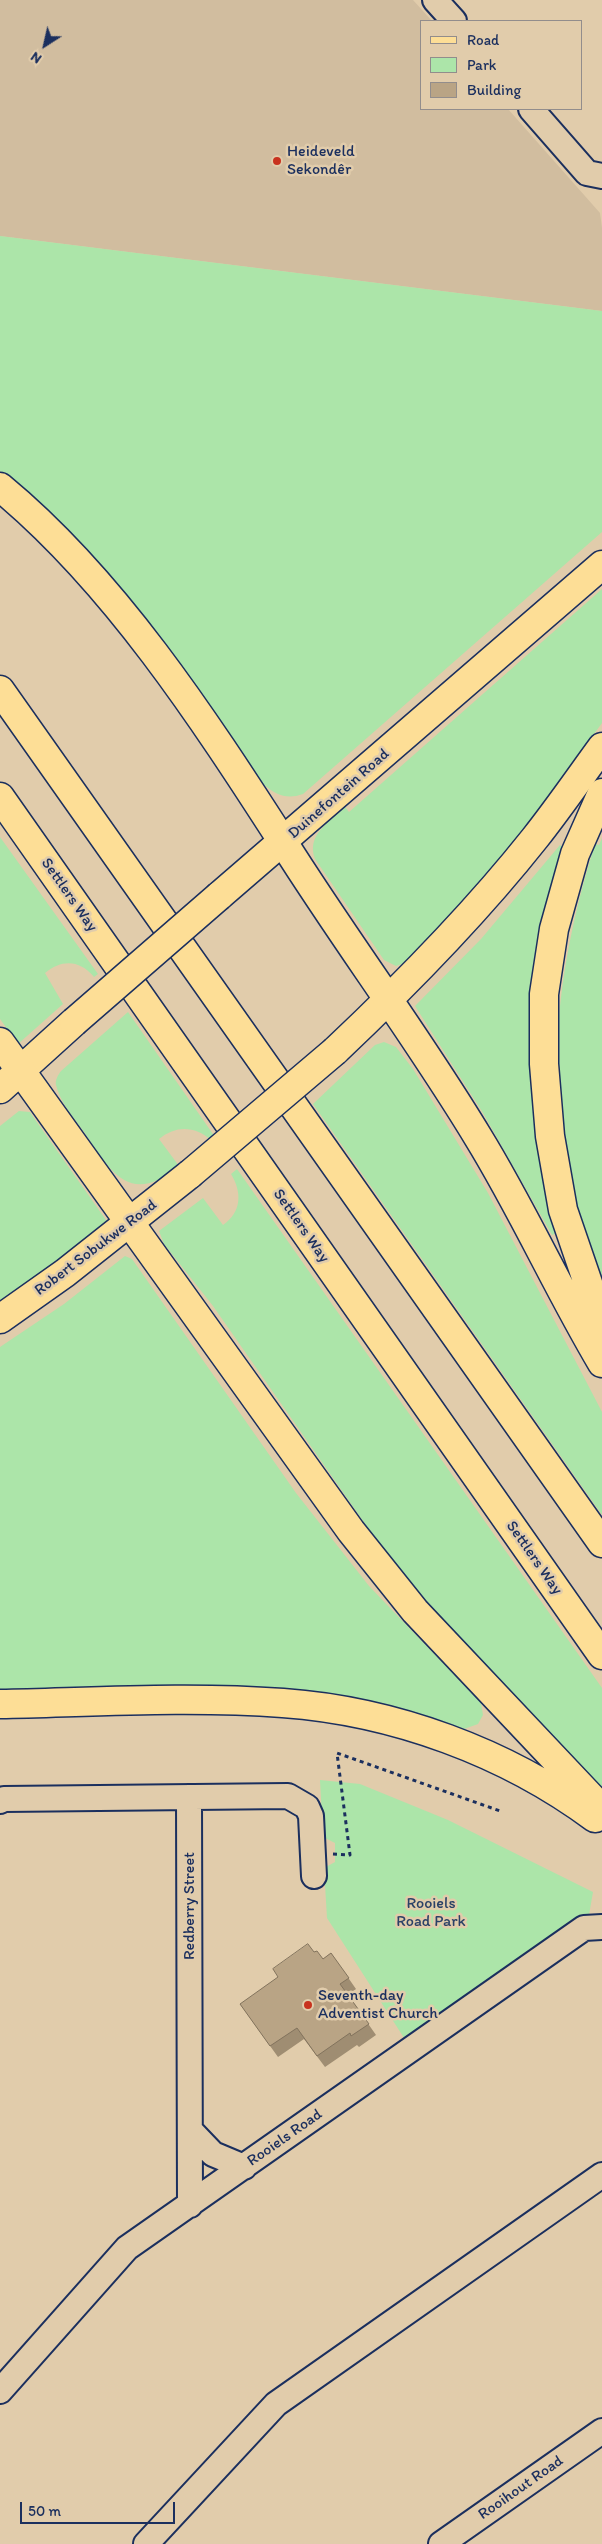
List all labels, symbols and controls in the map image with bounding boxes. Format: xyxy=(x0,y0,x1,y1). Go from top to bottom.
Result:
north arrow xyxy=(20,20,70,70)
legend xyxy=(420,20,582,110)
text: Road xyxy=(467,31,499,49)
text: N xyxy=(27,48,45,67)
text: Park xyxy=(467,56,497,74)
text: Building xyxy=(467,81,521,99)
place label: Heideveld Sekondêr xyxy=(287,142,355,180)
marker: Heideveld Sekondêr xyxy=(271,155,283,167)
street label: Duinefontein Road xyxy=(284,745,394,843)
street label: Settlers Way xyxy=(37,854,101,936)
street label: Settlers Way xyxy=(269,1185,333,1267)
street label: Robert Sobukwe Road xyxy=(31,1196,161,1300)
street label: Settlers Way xyxy=(502,1517,566,1599)
street label: Redberry Street xyxy=(180,1852,200,1960)
park label: Rooiels Road Park xyxy=(396,1894,466,1932)
place label: Seventh-day Adventist Church xyxy=(318,1986,438,2024)
marker: Seventh-day Adventist Church xyxy=(302,1999,314,2011)
street label: Rooiels Road xyxy=(244,2105,326,2171)
street label: Rooihout Road xyxy=(475,2452,567,2524)
scale bar xyxy=(22,2492,178,2524)
text: 50 m xyxy=(28,2502,61,2520)

